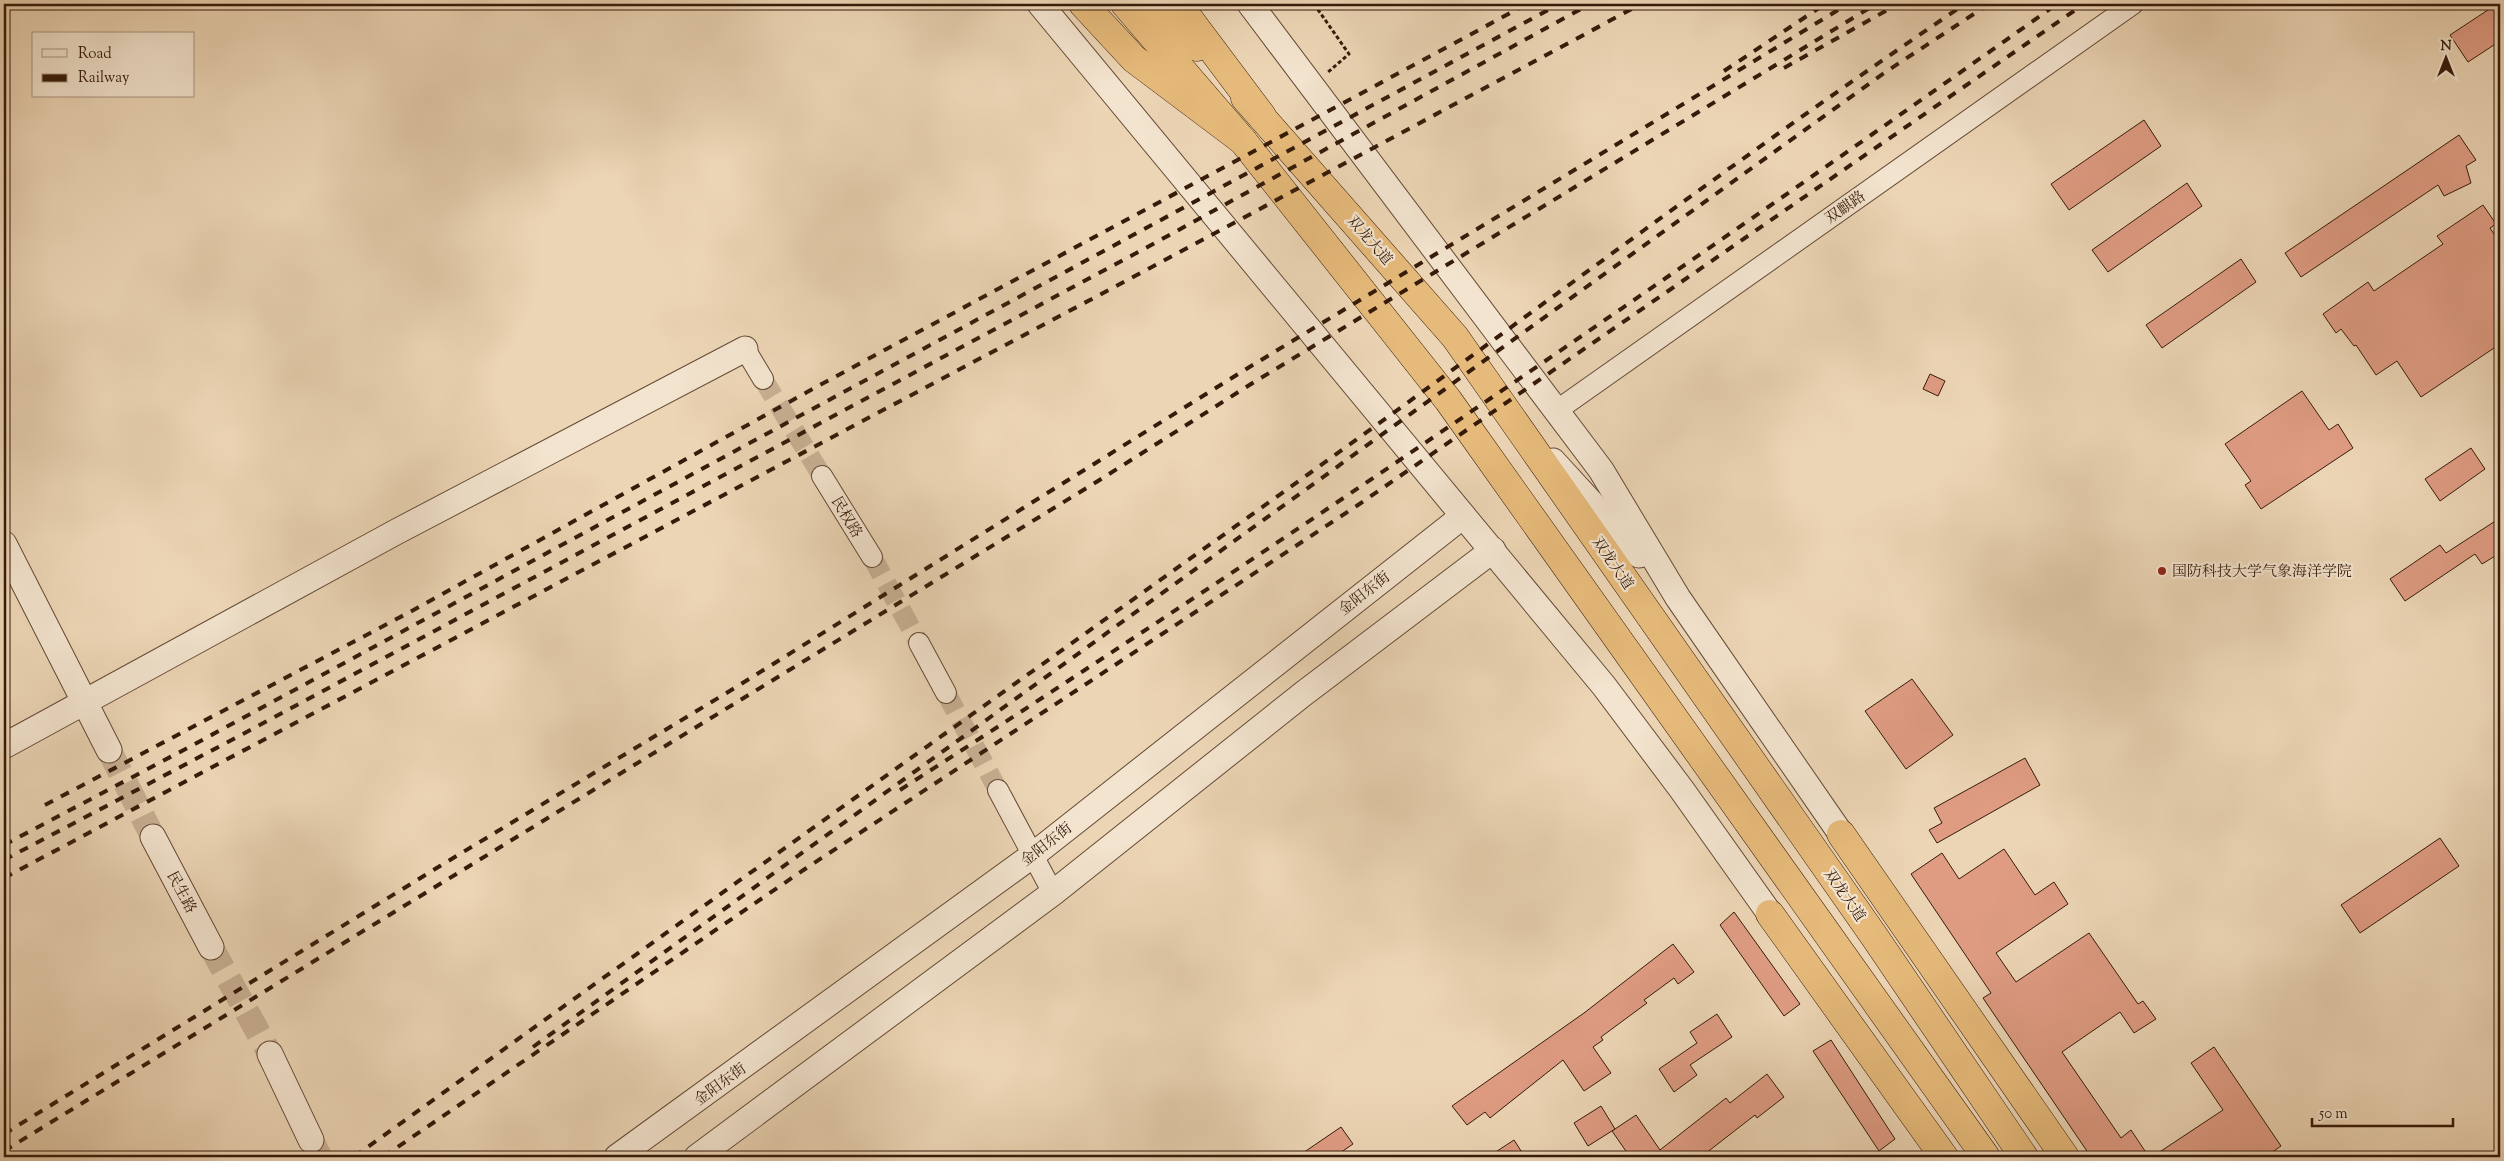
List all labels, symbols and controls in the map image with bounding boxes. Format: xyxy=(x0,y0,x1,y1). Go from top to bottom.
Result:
legend xyxy=(32,32,195,98)
north arrow xyxy=(2422,32,2472,82)
text: N xyxy=(2440,37,2452,57)
text: Road xyxy=(78,44,112,65)
text: Railway xyxy=(78,68,130,89)
street label: 双麒路 xyxy=(1821,187,1870,230)
street label: 双龙大道 xyxy=(1341,211,1396,271)
street label: 民权路 xyxy=(825,493,866,542)
street label: 双龙大道 xyxy=(1586,533,1638,594)
place label: 国防科技大学气象海洋学院 xyxy=(2172,562,2352,583)
marker: 国防科技大学气象海洋学院 xyxy=(2156,565,2168,577)
street label: 金阳东街 xyxy=(1335,567,1395,621)
street label: 金阳东街 xyxy=(1017,818,1077,872)
street label: 双龙大道 xyxy=(1818,865,1870,926)
street label: 民生路 xyxy=(161,868,201,918)
street label: 金阳东街 xyxy=(690,1059,751,1111)
scale bar xyxy=(2312,1096,2453,1128)
text: 50 m xyxy=(2318,1104,2348,1125)

